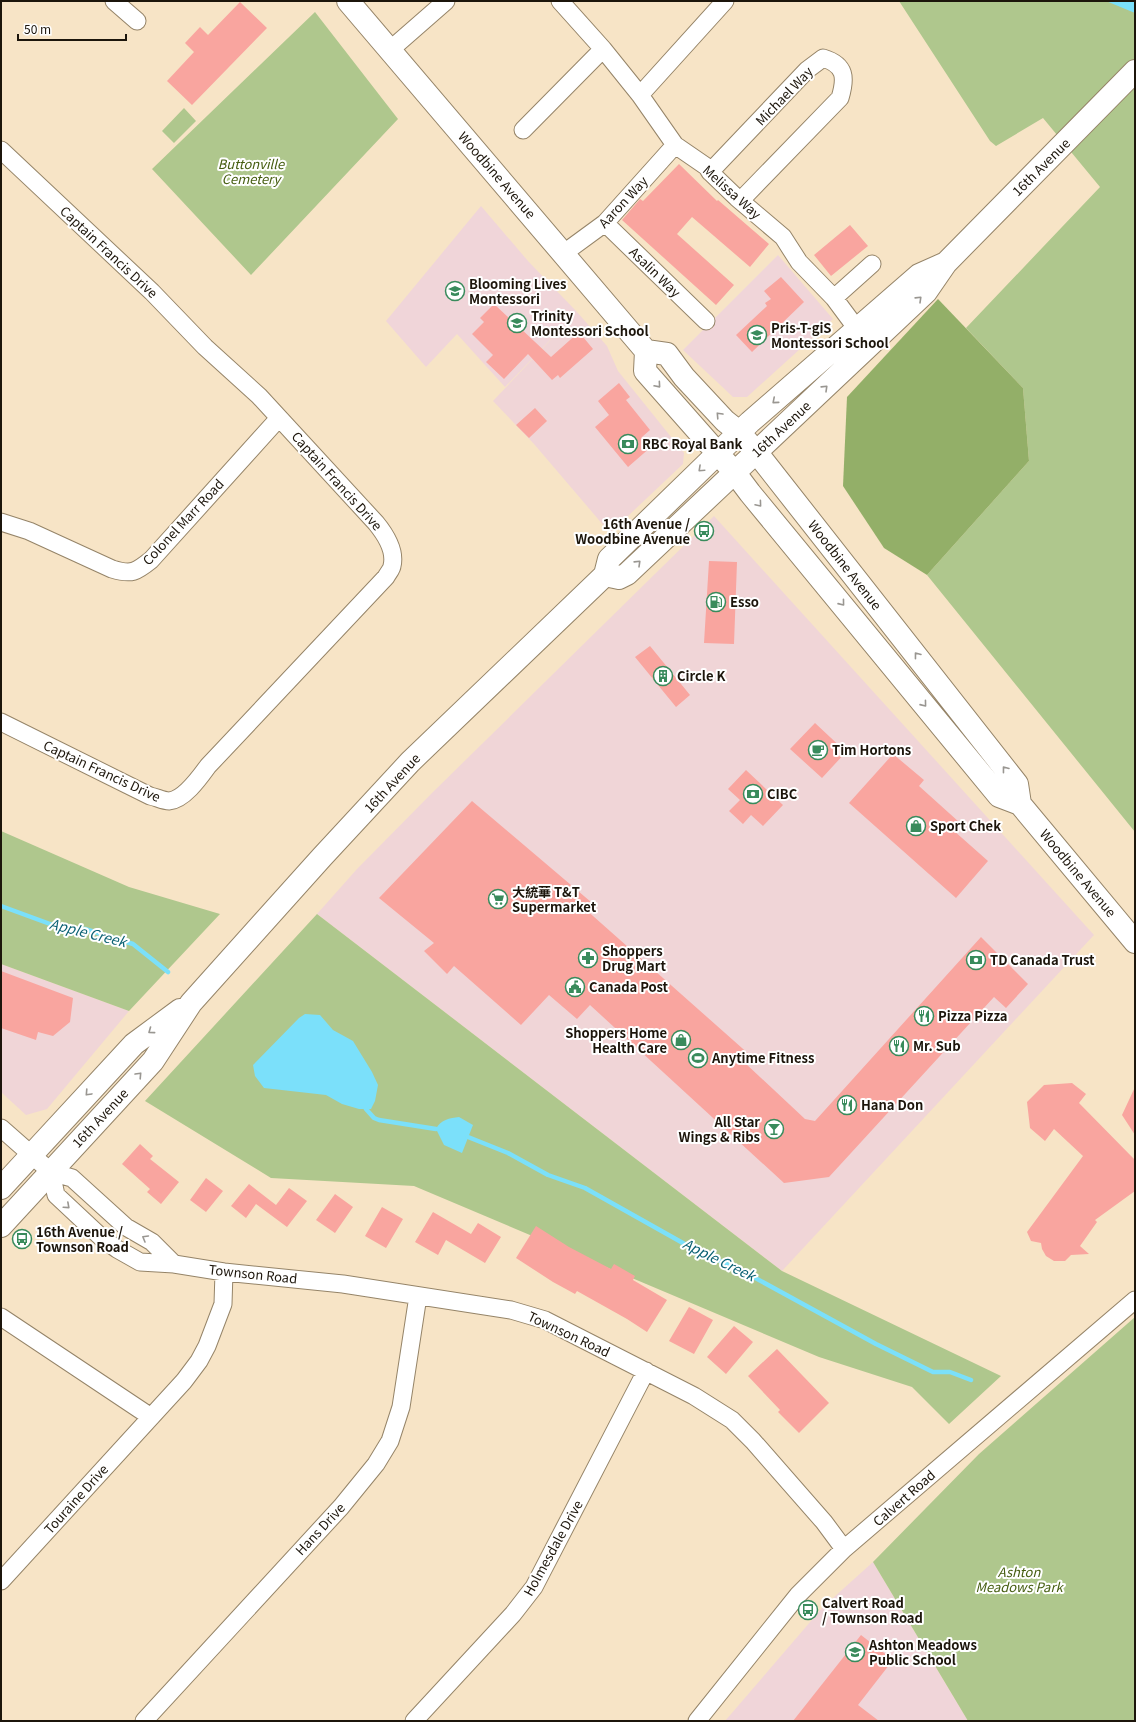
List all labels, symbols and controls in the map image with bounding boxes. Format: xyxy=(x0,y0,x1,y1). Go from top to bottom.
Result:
scale bar xyxy=(18,16,126,42)
text: 50 m xyxy=(24,20,51,37)
street label: Michael Way xyxy=(751,62,817,129)
street label: Woodbine Avenue xyxy=(454,127,540,222)
street label: 16th Avenue xyxy=(1007,133,1074,200)
park label: Buttonville Cemetery xyxy=(218,154,285,188)
street label: Melissa Way xyxy=(699,160,766,223)
street label: Aaron Way xyxy=(594,171,652,232)
street label: Captain Francis Drive xyxy=(56,201,162,302)
street label: Asalin Way xyxy=(625,242,685,301)
place label: Blooming Lives Montessori xyxy=(469,274,567,308)
school or university icon: Blooming Lives Montessori xyxy=(444,280,466,302)
one-way arrow xyxy=(914,296,922,304)
place label: Trinity Montessori School xyxy=(531,306,649,340)
school or university icon: Trinity Montessori School xyxy=(506,312,528,334)
place label: Pris-T-giS Montessori School xyxy=(771,318,889,352)
school or university icon: Pris-T-giS Montessori School xyxy=(746,324,768,346)
one-way arrow xyxy=(653,380,660,388)
one-way arrow xyxy=(820,386,828,393)
street label: 16th Avenue xyxy=(747,396,814,461)
one-way arrow xyxy=(772,396,779,403)
one-way arrow xyxy=(717,412,724,420)
street label: Captain Francis Drive xyxy=(288,427,387,534)
bank icon: RBC Royal Bank xyxy=(617,433,639,455)
place label: RBC Royal Bank xyxy=(642,434,742,453)
one-way arrow xyxy=(698,464,706,472)
street label: Colonel Marr Road xyxy=(138,474,228,569)
one-way arrow xyxy=(754,499,761,506)
place label: 16th Avenue / Woodbine Avenue xyxy=(575,514,690,548)
street label: Woodbine Avenue xyxy=(804,516,887,614)
bus stop icon: 16th Avenue / Woodbine Avenue xyxy=(693,520,715,542)
one-way arrow xyxy=(633,560,641,568)
fuel station icon: Esso xyxy=(705,591,727,613)
place label: Esso xyxy=(730,592,759,611)
one-way arrow xyxy=(837,599,844,606)
one-way arrow xyxy=(914,653,921,660)
building icon: Circle K xyxy=(652,665,674,687)
place label: Circle K xyxy=(677,666,725,685)
one-way arrow xyxy=(919,700,926,707)
street label: Captain Francis Drive xyxy=(41,735,164,806)
cafe icon: Tim Hortons xyxy=(807,739,829,761)
place label: Tim Hortons xyxy=(832,740,911,759)
street label: 16th Avenue xyxy=(359,749,424,816)
one-way arrow xyxy=(1003,766,1010,773)
bank icon: CIBC xyxy=(742,783,764,805)
place label: CIBC xyxy=(767,784,798,803)
shop icon: Sport Chek xyxy=(905,815,927,837)
place label: Sport Chek xyxy=(930,816,1001,835)
street label: Woodbine Avenue xyxy=(1036,825,1121,921)
place label: 大統華 T&T Supermarket xyxy=(512,882,597,916)
supermarket icon: 大統華 T&T Supermarket xyxy=(487,888,509,910)
water label: Apple Creek xyxy=(48,913,131,952)
place label: Shoppers Drug Mart xyxy=(602,941,666,975)
pharmacy icon: Shoppers Drug Mart xyxy=(577,947,599,969)
bank icon: TD Canada Trust xyxy=(965,949,987,971)
place label: TD Canada Trust xyxy=(990,950,1095,969)
public building icon: Canada Post xyxy=(564,976,586,998)
place label: Canada Post xyxy=(589,977,669,996)
restaurant icon: Pizza Pizza xyxy=(913,1005,935,1027)
place label: Pizza Pizza xyxy=(938,1006,1008,1025)
place label: Shoppers Home Health Care xyxy=(565,1023,667,1057)
one-way arrow xyxy=(148,1027,155,1034)
shop icon: Shoppers Home Health Care xyxy=(670,1029,692,1051)
restaurant icon: Mr. Sub xyxy=(888,1035,910,1057)
place label: Mr. Sub xyxy=(913,1036,961,1055)
sports icon: Anytime Fitness xyxy=(687,1047,709,1069)
place label: Anytime Fitness xyxy=(711,1048,814,1067)
one-way arrow xyxy=(135,1072,142,1080)
street label: 16th Avenue xyxy=(67,1084,132,1151)
one-way arrow xyxy=(85,1088,93,1096)
restaurant icon: Hana Don xyxy=(836,1094,858,1116)
place label: Hana Don xyxy=(861,1095,923,1114)
place label: All Star Wings & Ribs xyxy=(679,1112,760,1146)
bar icon: All Star Wings & Ribs xyxy=(763,1118,785,1140)
one-way arrow xyxy=(62,1201,70,1208)
place label: 16th Avenue / Townson Road xyxy=(36,1222,129,1256)
bus stop icon: 16th Avenue / Townson Road xyxy=(11,1228,33,1250)
water label: Apple Creek xyxy=(680,1233,761,1286)
one-way arrow xyxy=(142,1236,149,1243)
street label: Townson Road xyxy=(208,1259,298,1288)
street label: Townson Road xyxy=(525,1306,613,1361)
street label: Touraine Drive xyxy=(39,1460,112,1538)
street label: Calvert Road xyxy=(868,1465,939,1530)
street label: Holmesdale Drive xyxy=(518,1496,587,1599)
street label: Hans Drive xyxy=(290,1498,349,1559)
park label: Ashton Meadows Park xyxy=(975,1562,1064,1596)
place label: Calvert Road / Townson Road xyxy=(822,1593,923,1627)
bus stop icon: Calvert Road / Townson Road xyxy=(797,1599,819,1621)
place label: Ashton Meadows Public School xyxy=(868,1635,977,1669)
school or university icon: Ashton Meadows Public School xyxy=(844,1641,866,1663)

